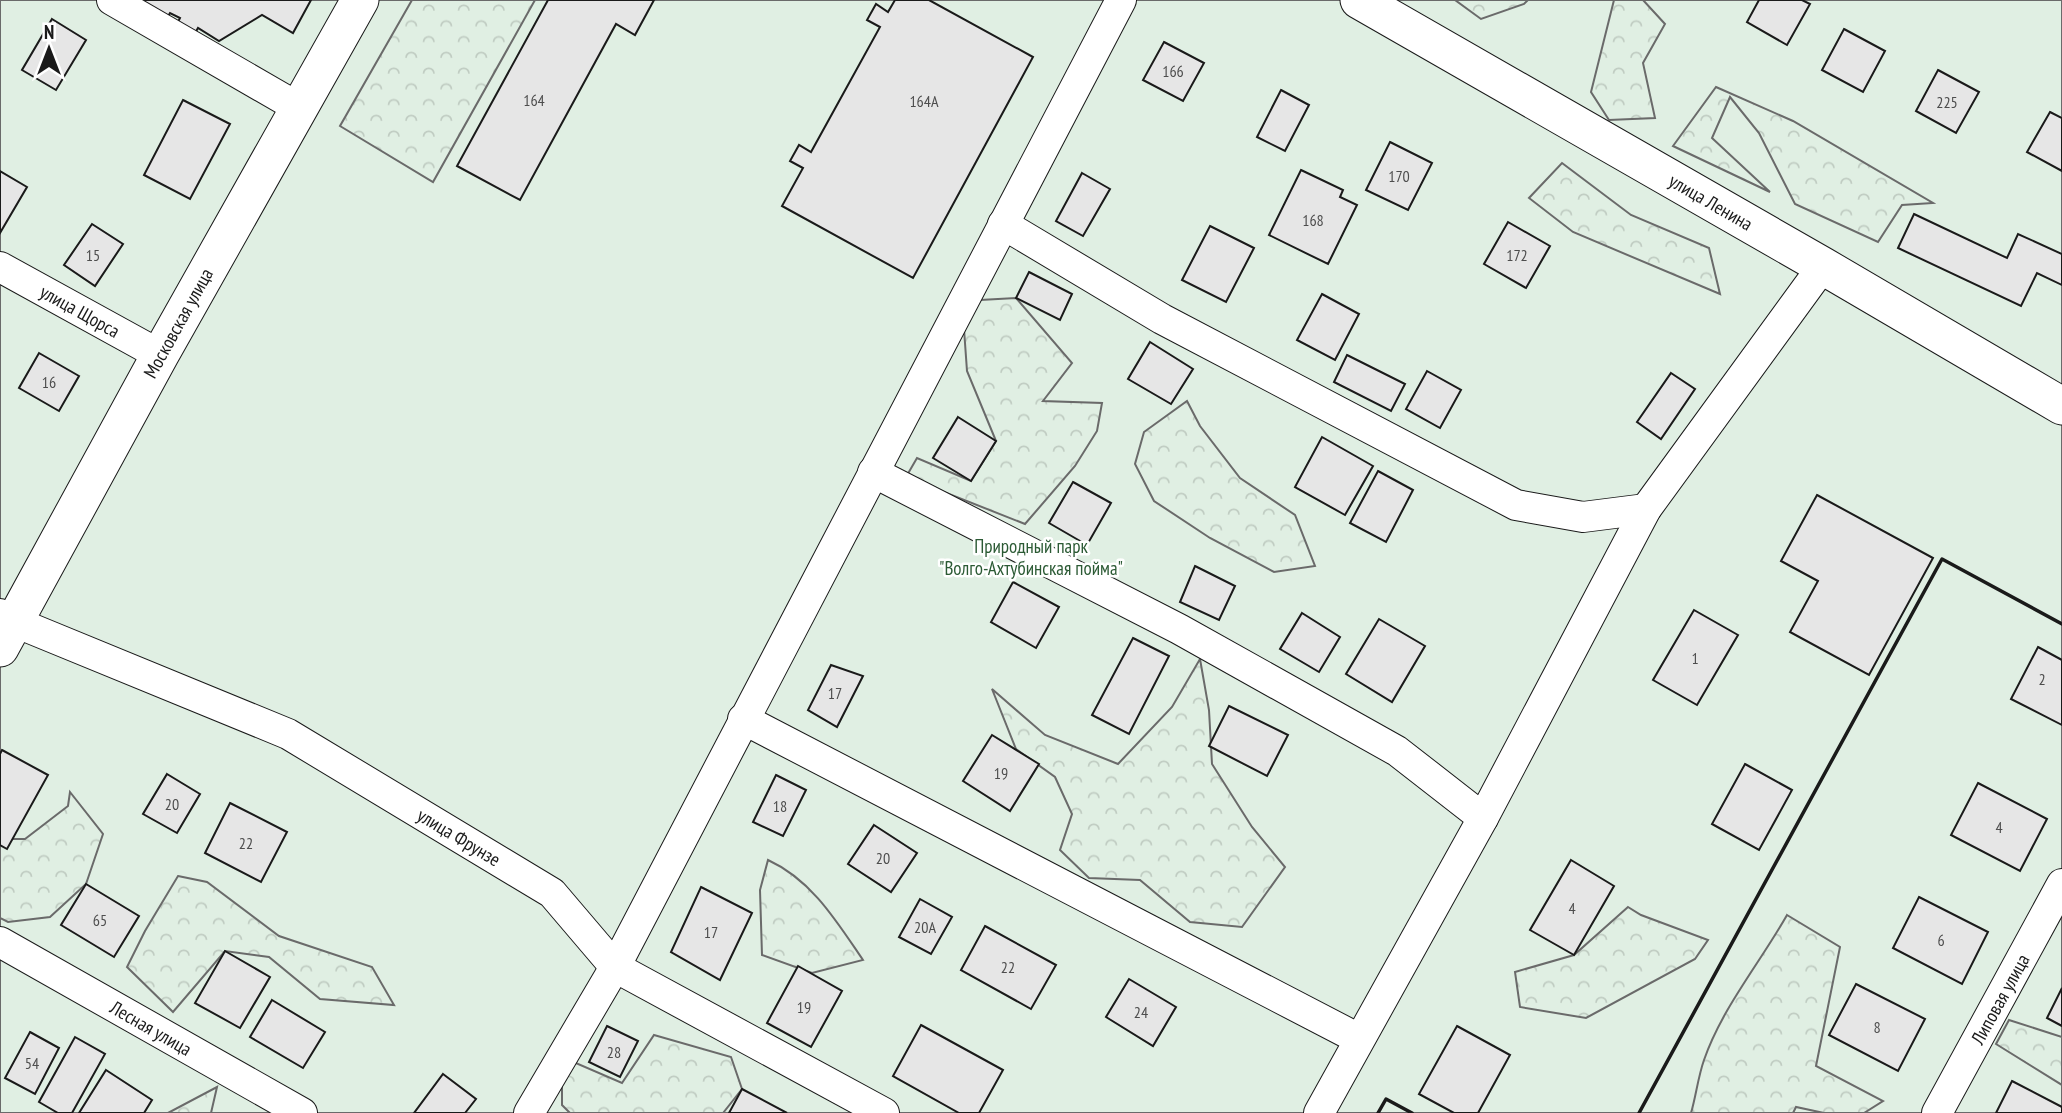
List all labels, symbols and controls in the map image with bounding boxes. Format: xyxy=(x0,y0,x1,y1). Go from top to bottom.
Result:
north arrow xyxy=(14,14,84,84)
text: N xyxy=(44,20,54,44)
house number: 166 xyxy=(1162,61,1184,81)
house number: 164 xyxy=(523,90,545,110)
house number: 164А xyxy=(909,91,939,111)
house number: 225 xyxy=(1936,92,1958,112)
house number: 170 xyxy=(1388,166,1410,186)
street label: улица Ленина xyxy=(1665,168,1757,236)
house number: 168 xyxy=(1302,210,1324,230)
house number: 15 xyxy=(86,245,100,265)
house number: 172 xyxy=(1506,245,1528,265)
street label: Московская улица xyxy=(138,264,218,382)
street label: улица Щорса xyxy=(36,279,124,343)
house number: 16 xyxy=(42,372,56,392)
park label: Природный парк "Волго-Ахтубинская пойма" xyxy=(939,534,1123,580)
house number: 1 xyxy=(1691,648,1699,668)
house number: 2 xyxy=(2038,669,2046,689)
house number: 17 xyxy=(828,683,842,703)
house number: 19 xyxy=(994,763,1008,783)
house number: 20 xyxy=(165,794,179,814)
house number: 18 xyxy=(773,796,787,816)
street label: улица Фрунзе xyxy=(413,803,505,871)
house number: 4 xyxy=(1995,817,2003,837)
house number: 22 xyxy=(239,833,253,853)
house number: 20 xyxy=(876,848,890,868)
house number: 4 xyxy=(1568,898,1576,918)
house number: 65 xyxy=(93,910,107,930)
house number: 20А xyxy=(914,917,936,937)
house number: 17 xyxy=(704,922,718,942)
house number: 6 xyxy=(1937,930,1945,950)
street label: Липовая улица xyxy=(1965,950,2035,1049)
house number: 22 xyxy=(1001,957,1015,977)
street label: Лесная улица xyxy=(105,995,196,1061)
house number: 19 xyxy=(797,997,811,1017)
house number: 24 xyxy=(1134,1002,1148,1022)
house number: 8 xyxy=(1873,1017,1881,1037)
house number: 28 xyxy=(607,1042,621,1062)
house number: 54 xyxy=(25,1053,39,1073)

